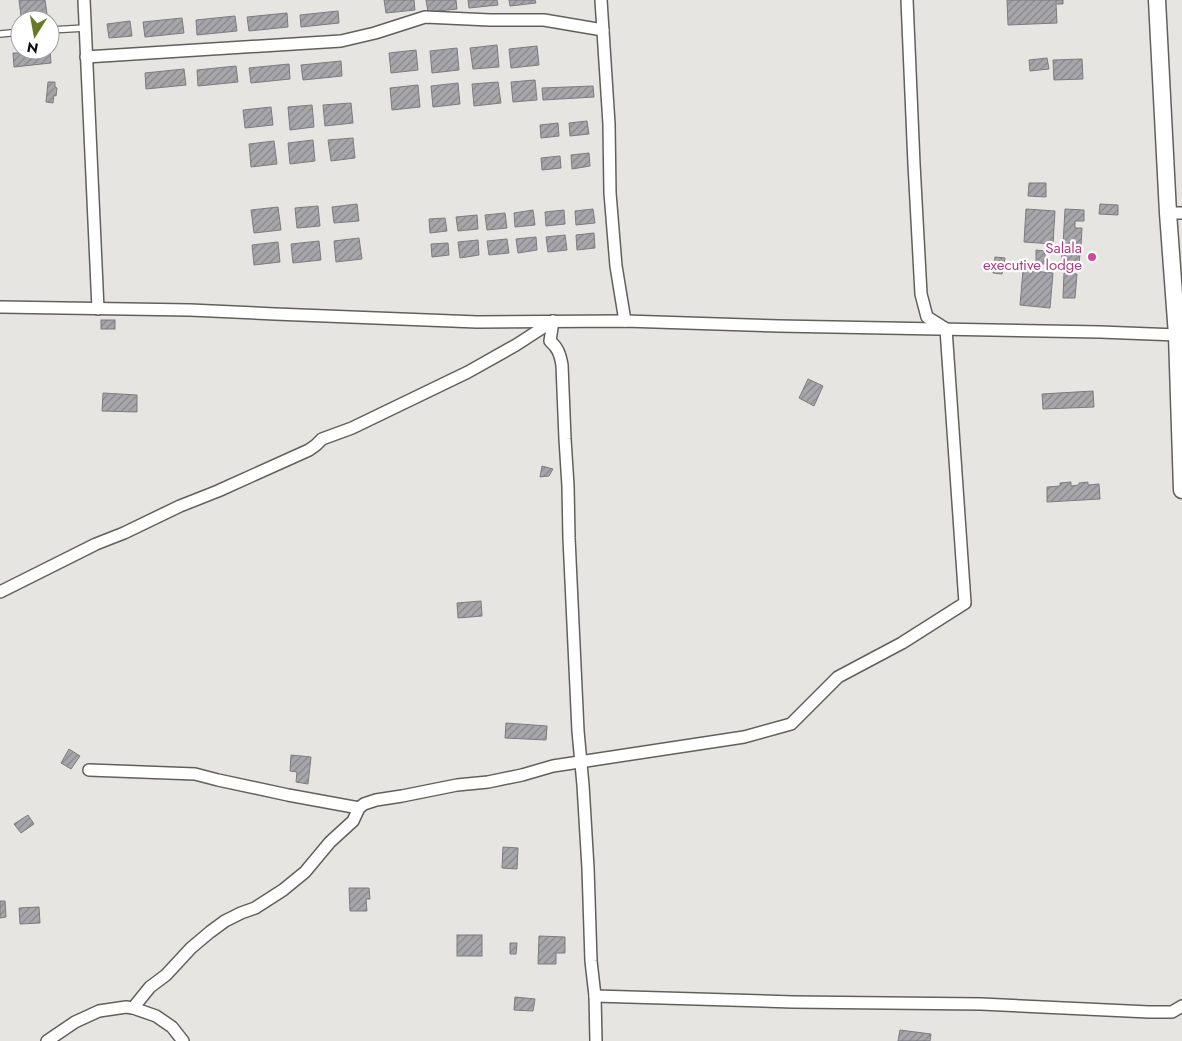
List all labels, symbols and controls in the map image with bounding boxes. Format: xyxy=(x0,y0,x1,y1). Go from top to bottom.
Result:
north arrow xyxy=(10,10,60,60)
text: N xyxy=(25,37,40,59)
place label: Salala executive lodge xyxy=(983,237,1082,276)
marker: Salala executive lodge xyxy=(1086,251,1098,263)

